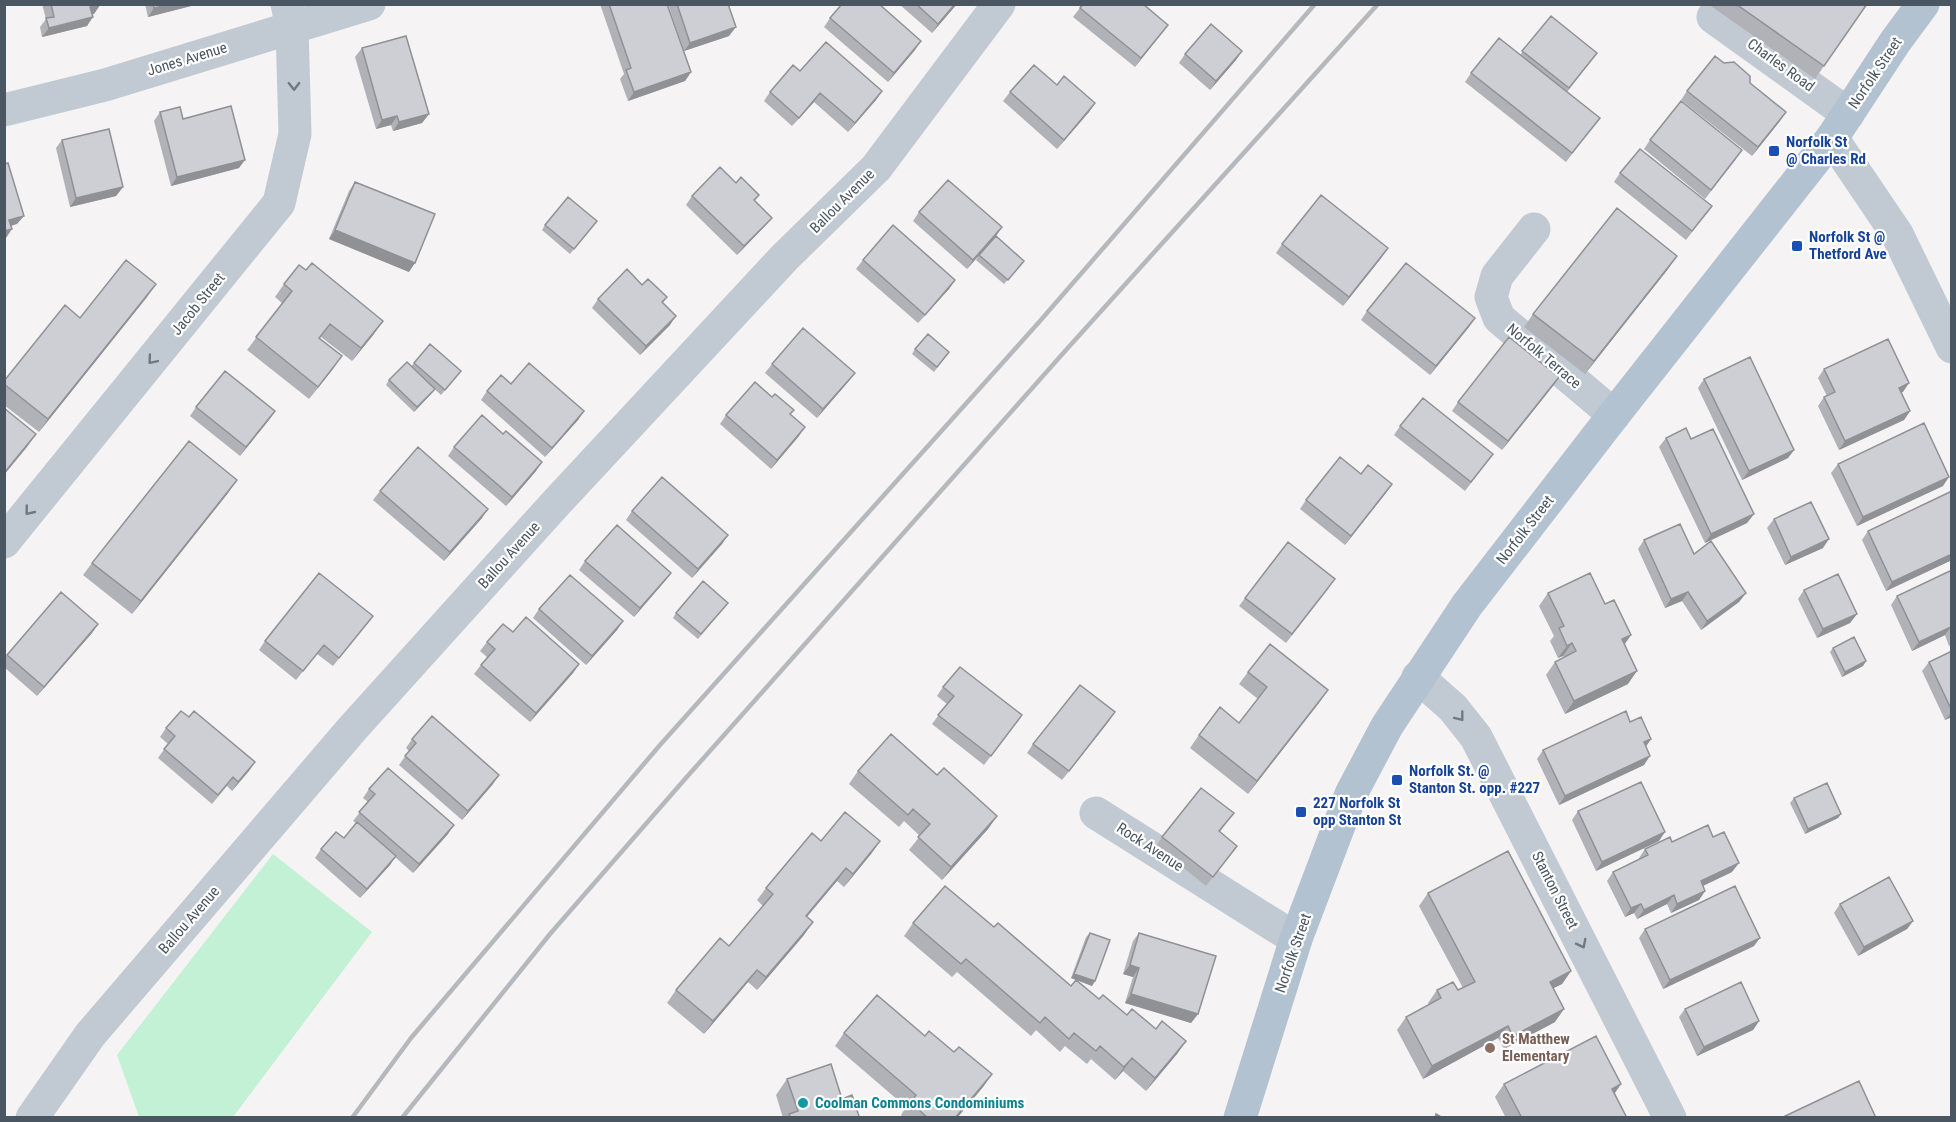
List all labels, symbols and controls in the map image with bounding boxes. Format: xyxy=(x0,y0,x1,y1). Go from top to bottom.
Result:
street label: Norfolk Street xyxy=(1844,34,1906,112)
street label: Charles Road xyxy=(1744,35,1818,95)
street label: Jones Avenue xyxy=(145,38,229,80)
one-way arrow xyxy=(287,81,300,90)
place label: Norfolk St @ Charles Rd xyxy=(1786,133,1866,168)
marker: Norfolk St @ Charles Rd xyxy=(1767,144,1781,158)
street label: Ballou Avenue xyxy=(806,165,878,237)
place label: Norfolk St @ Thetford Ave xyxy=(1809,228,1887,263)
marker: Norfolk St @ Thetford Ave xyxy=(1790,239,1804,253)
street label: Jacob Street xyxy=(167,269,229,339)
street label: Norfolk Terrace xyxy=(1503,320,1585,392)
one-way arrow xyxy=(148,353,159,364)
street label: Norfolk Street xyxy=(1492,492,1558,568)
one-way arrow xyxy=(26,504,37,515)
street label: Ballou Avenue xyxy=(474,518,544,592)
one-way arrow xyxy=(1453,710,1464,721)
place label: Norfolk St. @ Stanton St. opp. #227 xyxy=(1409,762,1540,797)
marker: Norfolk St. @ Stanton St. opp. #227 xyxy=(1390,773,1404,787)
place label: 227 Norfolk St opp Stanton St xyxy=(1313,794,1402,829)
marker: 227 Norfolk St opp Stanton St xyxy=(1294,805,1308,819)
street label: Rock Avenue xyxy=(1113,819,1187,875)
street label: Stanton Street xyxy=(1528,848,1582,932)
street label: Ballou Avenue xyxy=(155,883,223,957)
street label: Norfolk Street xyxy=(1271,911,1315,995)
one-way arrow xyxy=(1575,937,1587,948)
place label: St Matthew Elementary xyxy=(1502,1030,1570,1065)
marker: St Matthew Elementary xyxy=(1483,1041,1497,1055)
place label: Coolman Commons Condominiums xyxy=(815,1094,1025,1112)
marker: Coolman Commons Condominiums xyxy=(796,1096,810,1110)

